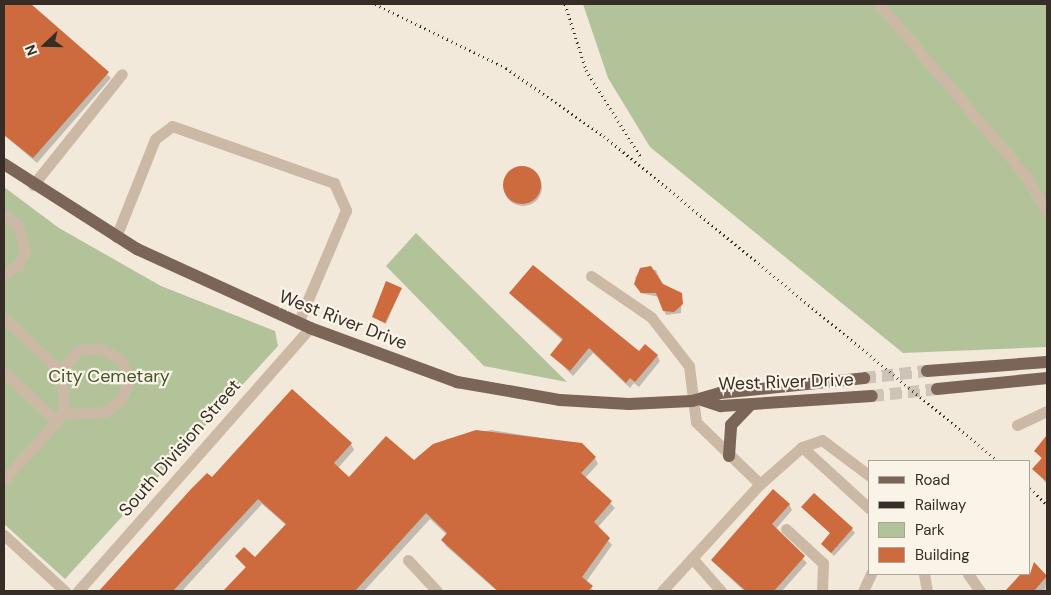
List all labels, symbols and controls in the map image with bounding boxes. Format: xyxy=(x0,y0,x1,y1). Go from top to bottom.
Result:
north arrow xyxy=(20,20,70,70)
text: N xyxy=(21,42,41,58)
street label: West River Drive xyxy=(276,286,410,354)
park label: City Cemetary xyxy=(48,365,170,387)
street label: West River Drive xyxy=(718,369,854,395)
street label: South Division Street xyxy=(115,375,245,521)
legend xyxy=(868,460,1031,575)
text: Road xyxy=(915,470,950,490)
text: Railway xyxy=(915,495,966,515)
text: Park xyxy=(915,520,945,540)
text: Building xyxy=(915,545,970,565)

